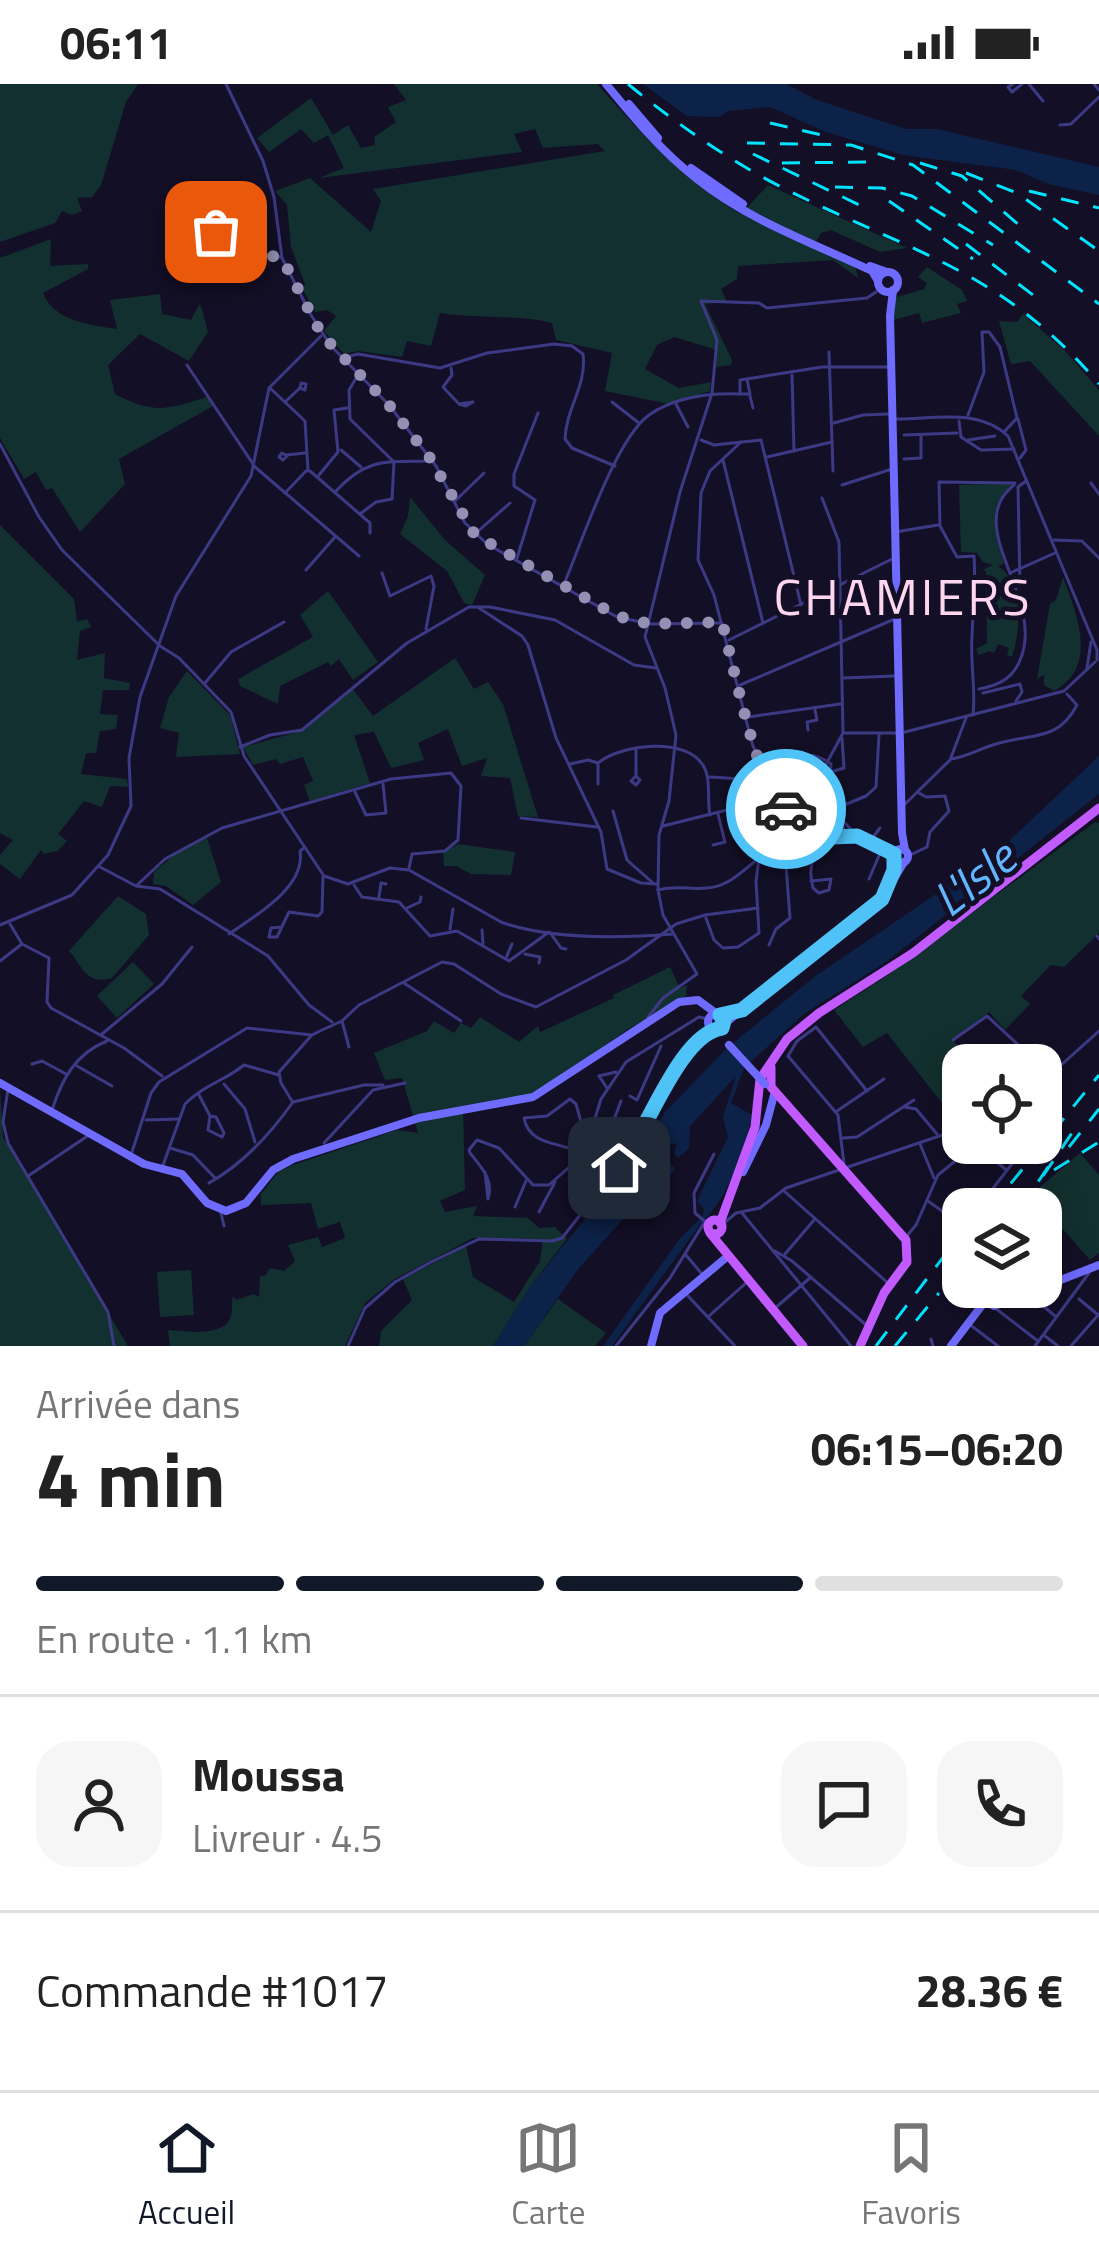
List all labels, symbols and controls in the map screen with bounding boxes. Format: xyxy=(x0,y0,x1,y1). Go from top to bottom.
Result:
text: 06:11 xyxy=(60,8,172,76)
pin xyxy=(165,181,267,283)
icon: bag xyxy=(183,199,249,265)
district label: CHAMIERS xyxy=(773,557,1033,635)
courier xyxy=(726,749,846,869)
icon: car xyxy=(753,776,819,842)
water label: L'Isle xyxy=(916,820,1033,934)
map controls xyxy=(942,1044,1062,1308)
button: locate xyxy=(942,1044,1062,1164)
pin xyxy=(568,1117,670,1219)
icon: home xyxy=(586,1135,652,1201)
button: layers xyxy=(942,1188,1062,1308)
text: Arrivée dans xyxy=(36,1374,240,1433)
text: 06:15–06:20 xyxy=(811,1414,1063,1482)
text: 4 min xyxy=(36,1419,226,1537)
text: En route · 1.1 km xyxy=(36,1609,312,1668)
text: Moussa xyxy=(192,1740,345,1808)
button: person xyxy=(36,1741,162,1867)
button: chat xyxy=(781,1741,907,1867)
button: phone xyxy=(937,1741,1063,1867)
text: Livreur · 4.5 xyxy=(192,1808,383,1867)
text: Commande #1017 xyxy=(36,1956,388,2024)
text: 28.36 € xyxy=(916,1956,1063,2024)
tab: Accueil xyxy=(138,2115,235,2237)
tab: Carte xyxy=(511,2115,585,2237)
tab: Favoris xyxy=(861,2115,961,2237)

